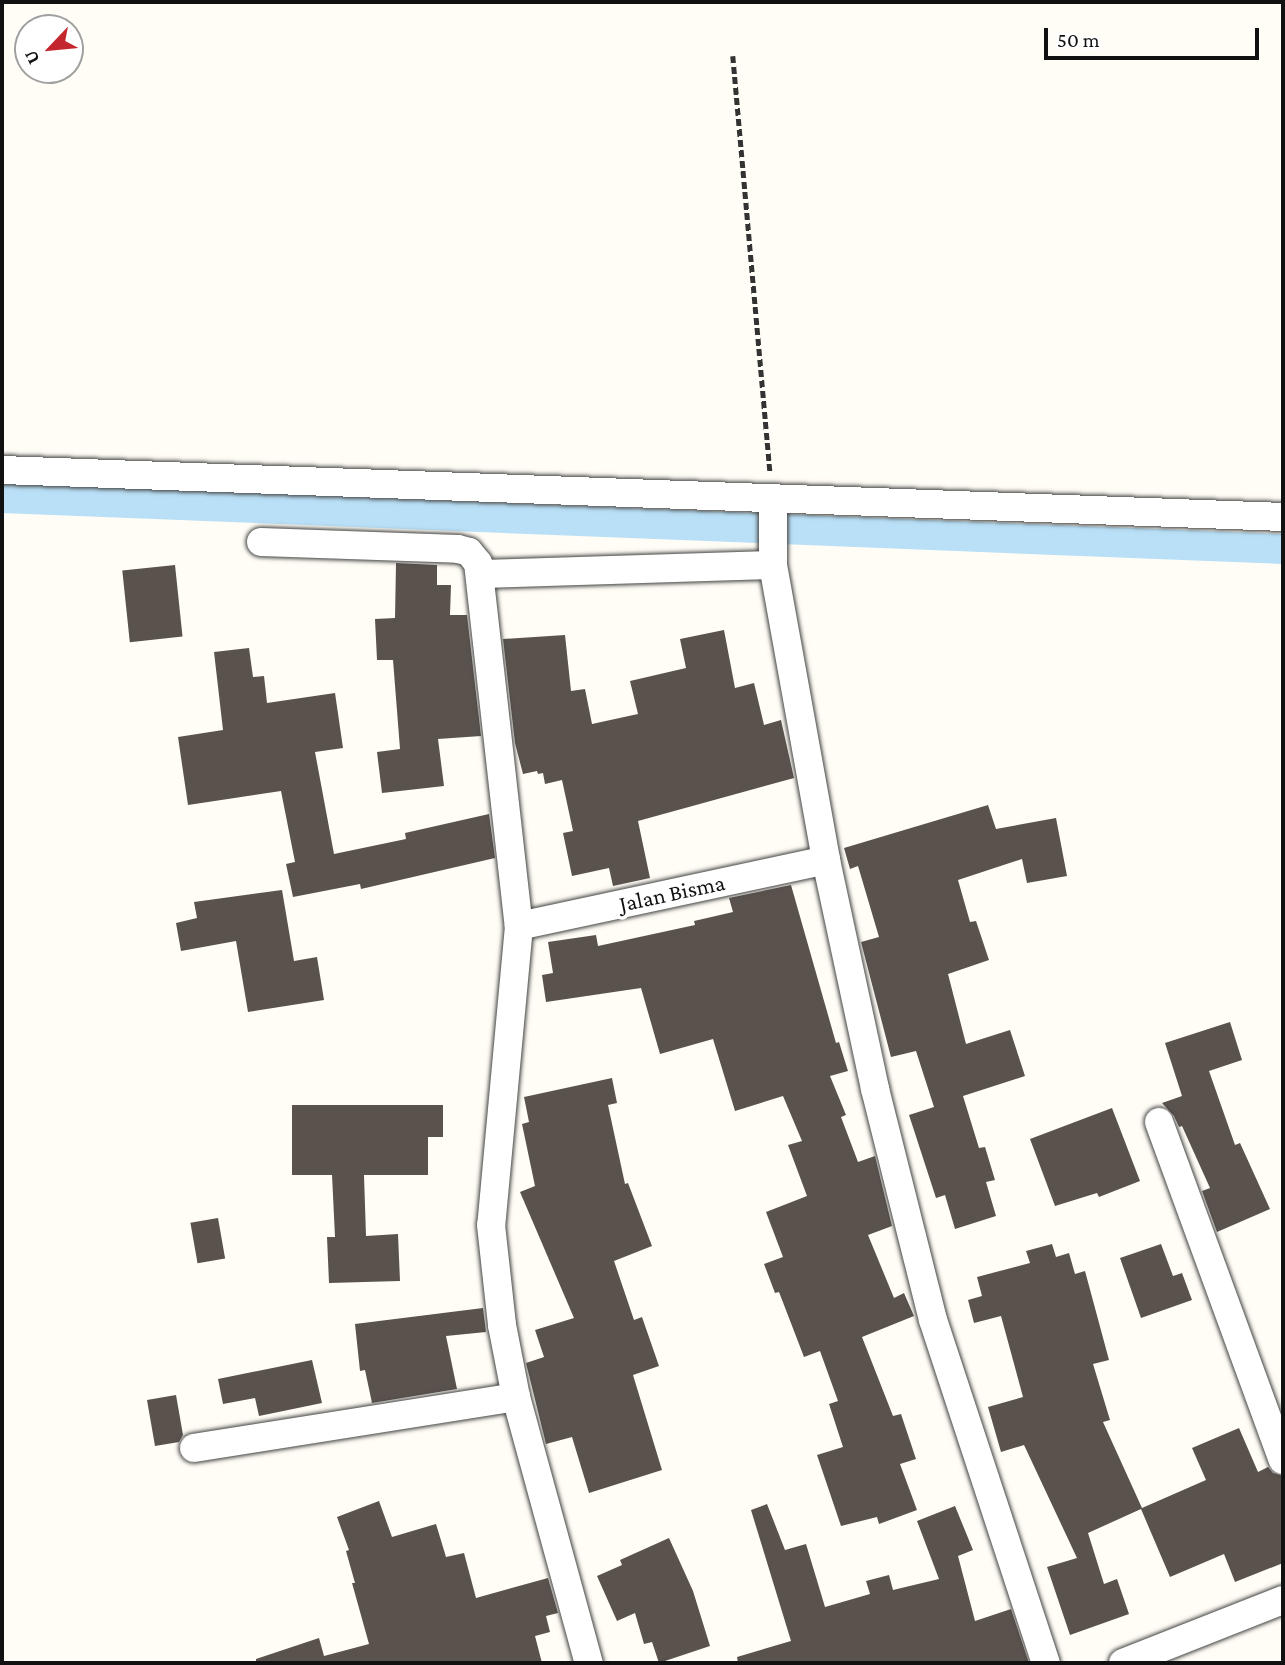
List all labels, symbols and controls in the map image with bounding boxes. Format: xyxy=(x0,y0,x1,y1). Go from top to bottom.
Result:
north arrow xyxy=(14,14,84,84)
scale bar xyxy=(1047,14,1262,58)
text: 50 m xyxy=(1057,28,1100,52)
text: U xyxy=(19,47,44,68)
street label: Jalan Bisma xyxy=(617,868,727,918)

